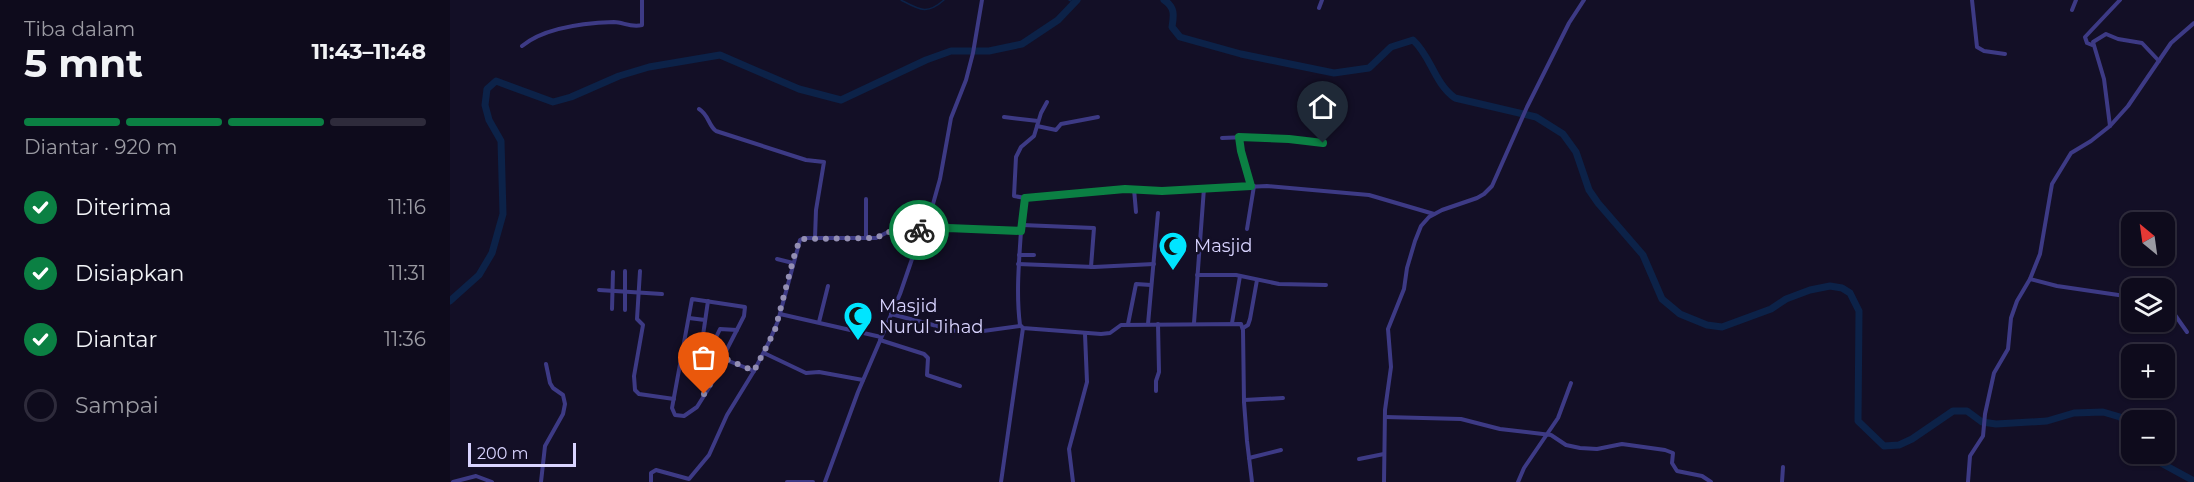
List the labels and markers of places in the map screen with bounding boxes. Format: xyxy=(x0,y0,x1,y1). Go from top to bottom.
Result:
pin xyxy=(1297,81,1348,143)
mosque icon: Masjid xyxy=(1157,230,1189,272)
place label: Masjid xyxy=(1194,235,1253,257)
place label: Masjid Nurul Jihad xyxy=(879,295,983,338)
mosque icon: Masjid Nurul Jihad xyxy=(842,300,874,342)
pin xyxy=(678,332,729,394)

